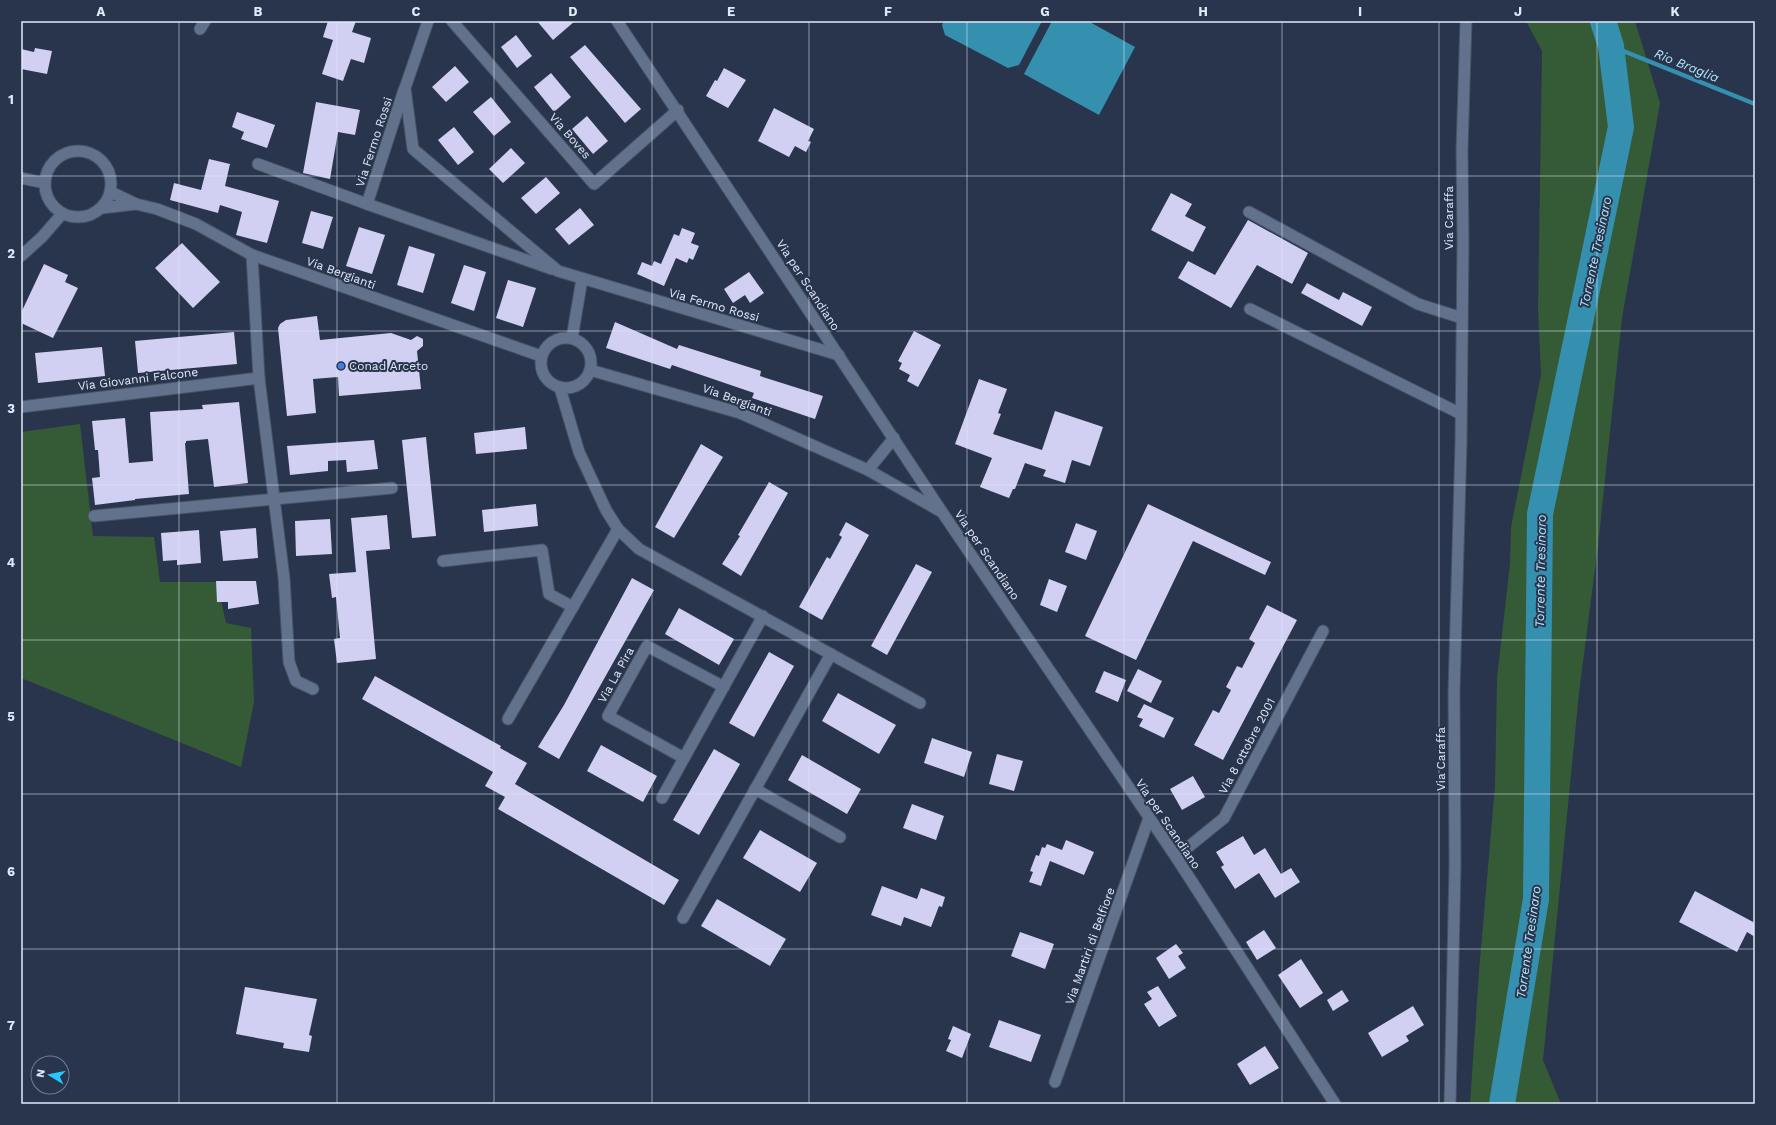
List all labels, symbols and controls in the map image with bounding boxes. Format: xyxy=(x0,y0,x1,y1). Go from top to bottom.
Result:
text: A xyxy=(97,4,106,19)
text: B xyxy=(254,4,263,19)
text: C xyxy=(412,4,421,19)
text: D xyxy=(568,4,578,19)
text: E xyxy=(727,4,735,19)
text: F xyxy=(884,4,892,19)
text: G xyxy=(1040,4,1050,19)
text: H xyxy=(1198,4,1208,19)
text: I xyxy=(1358,4,1362,19)
text: J xyxy=(1514,4,1522,19)
text: K xyxy=(1670,4,1680,19)
water label: Rio Braglia xyxy=(1652,46,1721,85)
text: 1 xyxy=(8,92,14,107)
street label: Via Fermo Rossi xyxy=(353,95,395,189)
street label: Via Boves xyxy=(546,110,594,162)
street label: Via Caraffa xyxy=(1442,186,1456,250)
water label: Torrente Tresinaro xyxy=(1576,195,1615,309)
street label: Via per Scandiano xyxy=(773,237,843,333)
text: 2 xyxy=(7,246,15,261)
street label: Via Bergianti xyxy=(304,254,378,292)
street label: Via Fermo Rossi xyxy=(667,285,761,325)
place label: Conad Arceto xyxy=(349,359,428,373)
marker: Conad Arceto xyxy=(336,361,346,371)
street label: Via Giovanni Falcone xyxy=(77,365,199,393)
street label: Via Bergianti xyxy=(700,381,774,419)
text: 3 xyxy=(7,401,15,416)
street label: Via per Scandiano xyxy=(952,507,1022,603)
water label: Torrente Tresinaro xyxy=(1532,514,1549,628)
text: 4 xyxy=(7,555,16,570)
street label: Via La Pira xyxy=(595,645,637,705)
street label: Via 8 ottobre 2001 xyxy=(1216,696,1278,796)
text: 5 xyxy=(7,709,15,724)
street label: Via Caraffa xyxy=(1434,727,1448,791)
street label: Via per Scandiano xyxy=(1133,776,1203,872)
text: 6 xyxy=(7,864,15,879)
water label: Torrente Tresinaro xyxy=(1513,885,1544,999)
street label: Via Martiri di Belfiore xyxy=(1062,886,1118,1006)
text: 7 xyxy=(7,1018,15,1033)
north arrow xyxy=(30,1055,70,1095)
text: N xyxy=(34,1068,48,1078)

